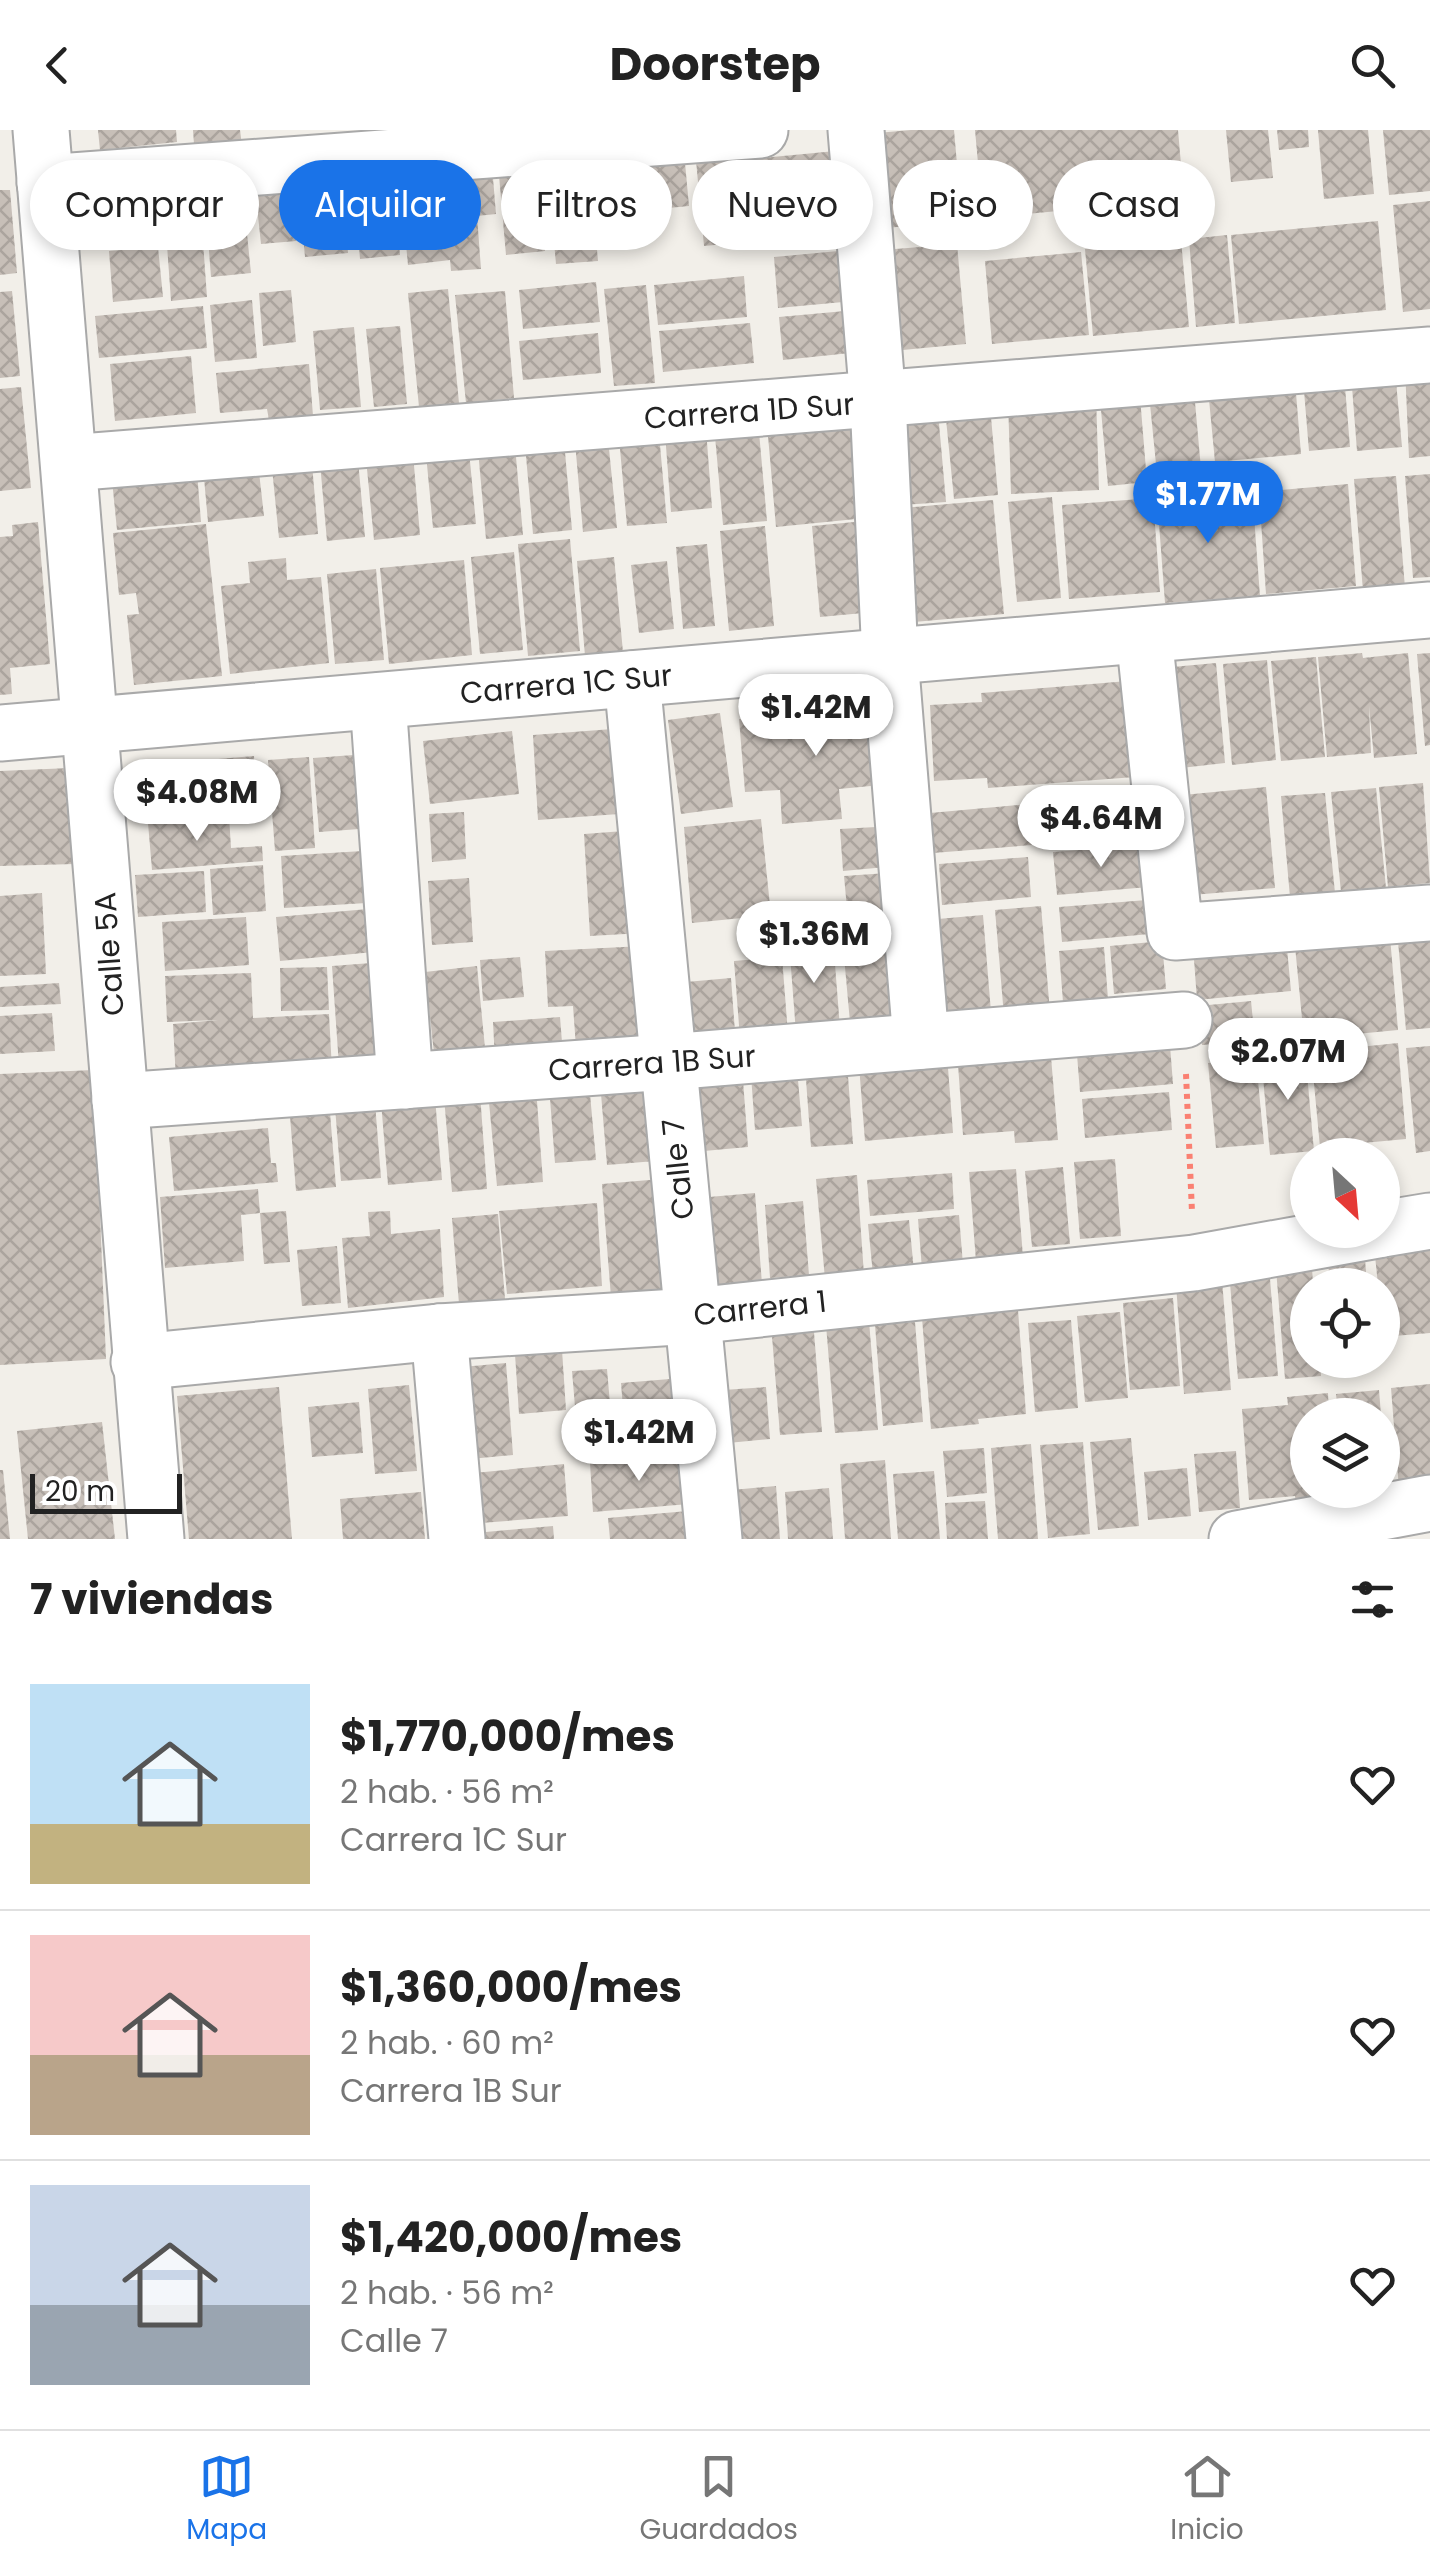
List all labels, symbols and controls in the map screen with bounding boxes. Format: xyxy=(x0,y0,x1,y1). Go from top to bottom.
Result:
text: Doorstep xyxy=(610,33,820,96)
icon: back xyxy=(30,38,85,93)
icon: search xyxy=(1345,38,1400,93)
chip: Comprar xyxy=(30,160,259,250)
chip: Alquilar xyxy=(279,160,481,250)
chip: Filtros xyxy=(501,160,672,250)
chip: Nuevo xyxy=(692,160,873,250)
chip: Piso xyxy=(893,160,1033,250)
chip: Casa xyxy=(1053,160,1215,250)
street label: Carrera 1D Sur xyxy=(642,382,856,440)
pin: $1.77M xyxy=(1127,461,1289,546)
text: $1.77M xyxy=(1155,471,1261,516)
street label: Carrera 1C Sur xyxy=(458,653,674,715)
pin: $1.42M xyxy=(735,674,897,759)
text: $1.42M xyxy=(760,684,872,729)
pin: $4.08M xyxy=(116,759,278,844)
text: $4.08M xyxy=(136,769,258,814)
pin: $4.64M xyxy=(1020,785,1182,870)
text: $4.64M xyxy=(1039,795,1163,840)
street label: Calle 5A xyxy=(83,891,135,1017)
pin: $1.36M xyxy=(733,901,895,986)
text: $1.36M xyxy=(758,911,870,956)
pin: $2.07M xyxy=(1207,1018,1369,1103)
text: $2.07M xyxy=(1230,1028,1346,1073)
street label: Carrera 1B Sur xyxy=(547,1034,757,1092)
street label: Calle 7 xyxy=(651,1116,705,1222)
north arrow xyxy=(1290,1138,1400,1248)
map controls xyxy=(1290,1138,1400,1508)
button: locate xyxy=(1290,1268,1400,1378)
street label: Carrera 1 xyxy=(691,1280,829,1336)
button: layers xyxy=(1290,1398,1400,1508)
pin: $1.42M xyxy=(558,1399,720,1484)
text: $1.42M xyxy=(583,1409,695,1454)
scale bar xyxy=(30,1469,182,1513)
text: 20 m xyxy=(45,1472,115,1511)
text: 7 viviendas xyxy=(30,1570,273,1629)
icon: filters xyxy=(1345,1572,1400,1627)
text: $1,770,000/mes xyxy=(340,1707,675,1766)
icon: home xyxy=(110,1724,230,1844)
icon: heart xyxy=(1345,1757,1400,1812)
text: 2 hab. · 56 m² xyxy=(340,1769,554,1814)
text: Carrera 1C Sur xyxy=(340,1817,567,1862)
text: $1,360,000/mes xyxy=(340,1958,682,2017)
icon: home xyxy=(110,1975,230,2095)
icon: heart xyxy=(1345,2008,1400,2063)
text: 2 hab. · 60 m² xyxy=(340,2020,554,2065)
text: Carrera 1B Sur xyxy=(340,2068,562,2113)
text: $1,420,000/mes xyxy=(340,2208,682,2267)
icon: home xyxy=(110,2225,230,2345)
icon: heart xyxy=(1345,2258,1400,2313)
text: 2 hab. · 56 m² xyxy=(340,2270,554,2315)
text: Calle 7 xyxy=(340,2318,448,2363)
tab: Mapa xyxy=(186,2449,267,2551)
tab: Guardados xyxy=(639,2449,798,2551)
tab: Inicio xyxy=(1170,2449,1244,2551)

